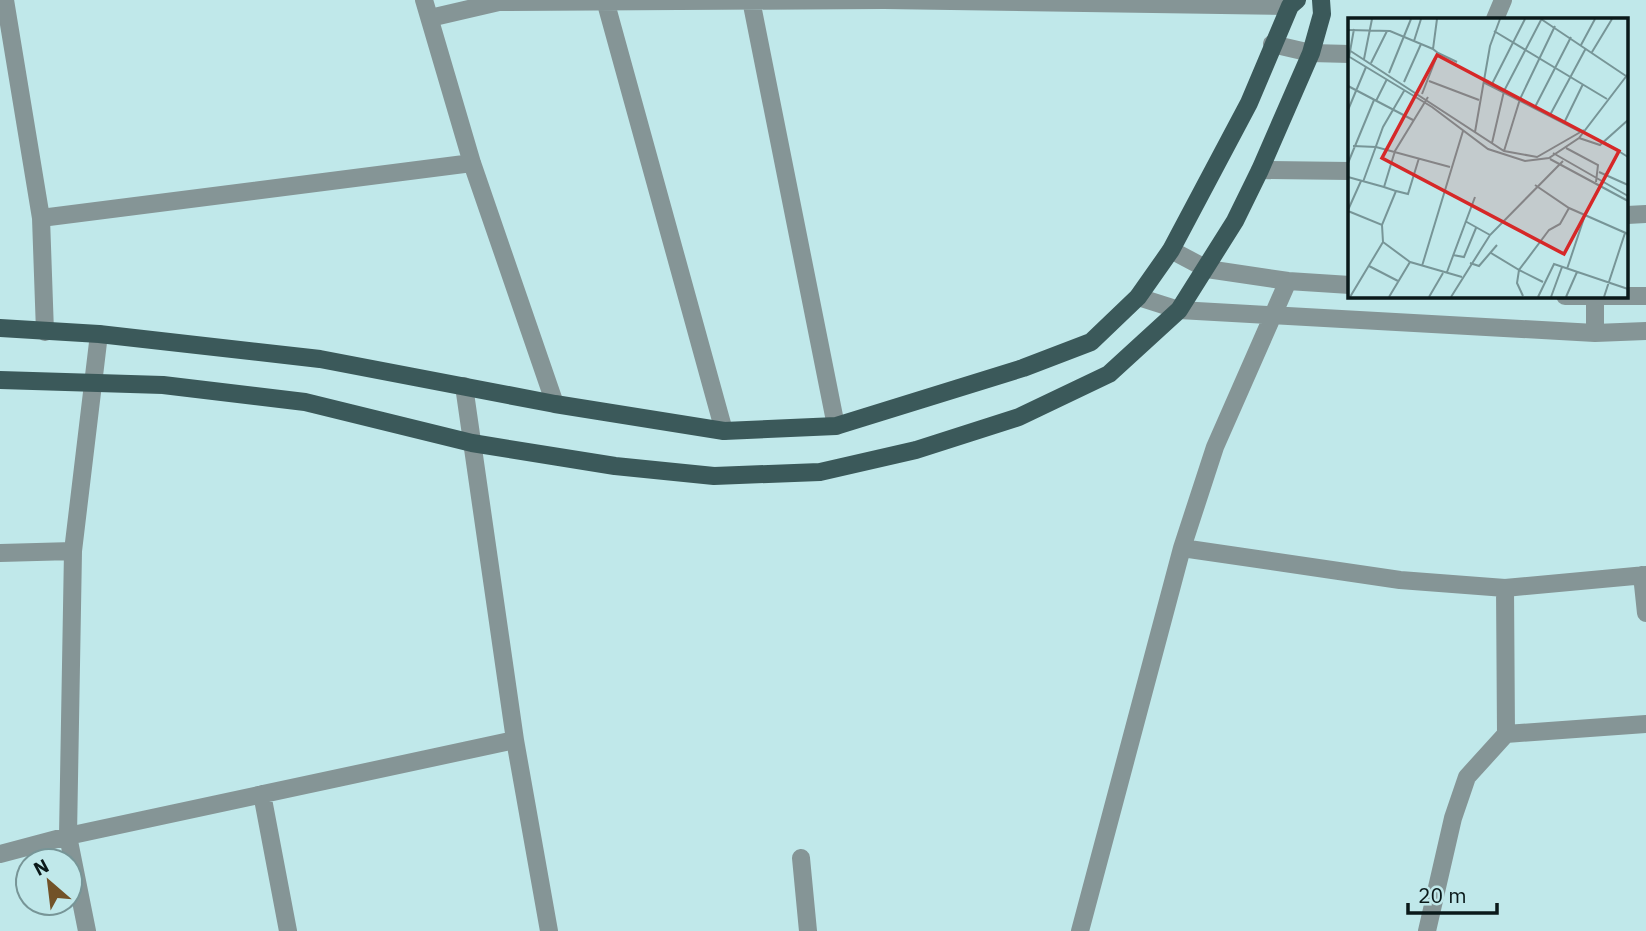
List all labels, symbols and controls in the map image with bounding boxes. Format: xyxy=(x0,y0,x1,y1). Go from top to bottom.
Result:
inset map xyxy=(1348,18,1628,298)
north arrow xyxy=(14,847,84,917)
text: N xyxy=(29,853,53,881)
scale bar xyxy=(1408,872,1497,916)
text: 20 m xyxy=(1418,881,1467,909)

